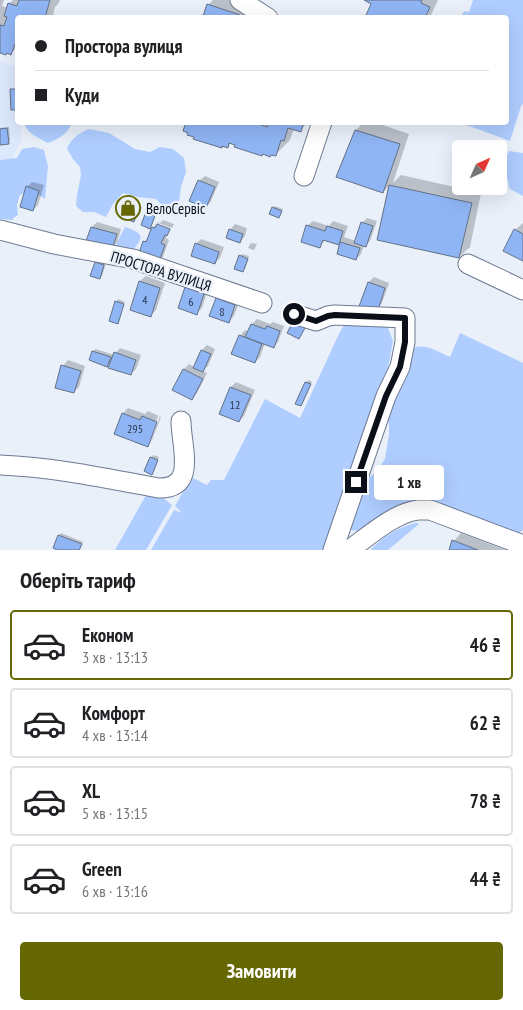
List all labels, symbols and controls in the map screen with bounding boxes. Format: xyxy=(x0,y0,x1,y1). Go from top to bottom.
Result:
text: Простора вулиця xyxy=(65,34,182,58)
text: Куди xyxy=(65,83,99,107)
north arrow xyxy=(452,140,508,195)
map controls xyxy=(452,140,507,195)
shop icon: ВелоСервіс xyxy=(115,195,141,221)
place label: ВелоСервіс xyxy=(146,199,206,218)
street label: ПРОСТОРА ВУЛИЦЯ xyxy=(109,247,213,295)
house number: 4 xyxy=(142,292,148,307)
house number: 6 xyxy=(188,294,194,309)
route start xyxy=(283,303,305,325)
house number: 8 xyxy=(219,304,225,319)
house number: 12 xyxy=(230,397,240,412)
house number: 295 xyxy=(127,421,143,436)
callout: 1 хв xyxy=(374,464,444,500)
route end xyxy=(345,471,367,493)
text: 1 хв xyxy=(397,472,421,492)
text: Оберіть тариф xyxy=(20,566,136,594)
icon: car xyxy=(22,623,67,668)
text: Економ xyxy=(82,623,134,647)
text: 46 ₴ xyxy=(470,633,501,657)
text: 3 хв · 13:13 xyxy=(82,647,148,667)
icon: car xyxy=(22,701,67,746)
text: Комфорт xyxy=(82,701,145,725)
text: 62 ₴ xyxy=(470,711,501,735)
text: 4 хв · 13:14 xyxy=(82,725,148,745)
icon: car xyxy=(22,779,67,824)
text: XL xyxy=(82,779,100,803)
text: 78 ₴ xyxy=(470,789,501,813)
text: 5 хв · 13:15 xyxy=(82,803,148,823)
icon: car xyxy=(22,857,67,902)
text: Green xyxy=(82,857,122,881)
text: 44 ₴ xyxy=(470,867,501,891)
text: 6 хв · 13:16 xyxy=(82,881,148,901)
button: Замовити xyxy=(20,942,503,1000)

